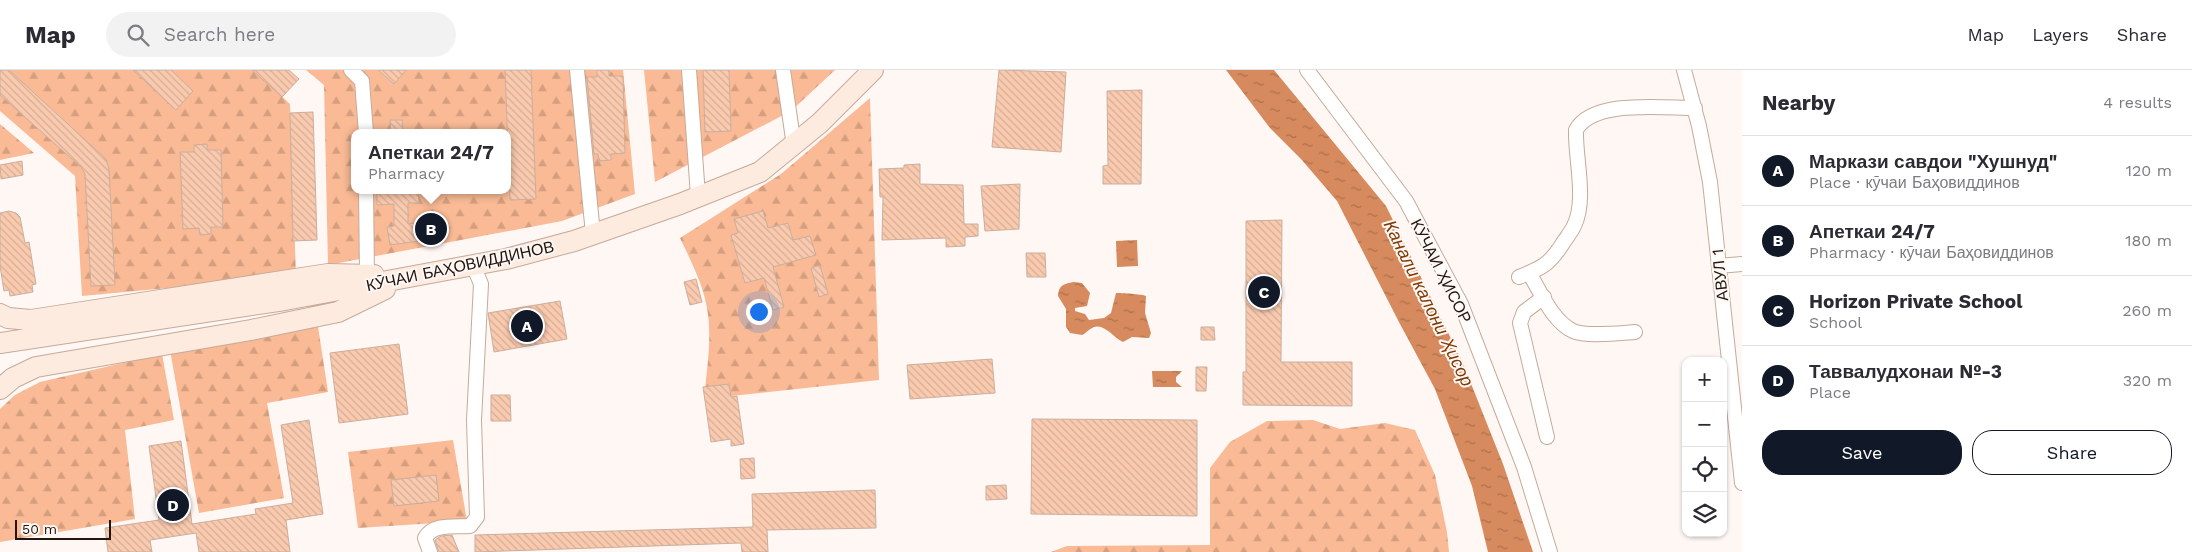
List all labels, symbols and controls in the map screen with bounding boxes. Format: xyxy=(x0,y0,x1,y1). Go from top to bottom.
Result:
search box xyxy=(106,12,456,57)
text: Map xyxy=(25,21,76,49)
icon: search xyxy=(124,21,152,49)
text: Search here xyxy=(164,23,275,46)
text: Map xyxy=(1967,24,2004,45)
text: Layers xyxy=(2032,24,2089,45)
text: Share xyxy=(2117,24,2167,45)
text: Nearby xyxy=(1762,90,1835,115)
text: 4 results xyxy=(2103,93,2172,112)
popup xyxy=(351,129,511,194)
text: Апеткаи 24/7 xyxy=(368,141,494,164)
text: Маркази савдои "Хушнуд" xyxy=(1809,150,2057,173)
text: A xyxy=(1773,161,1783,180)
text: 120 m xyxy=(2126,161,2172,180)
text: Pharmacy xyxy=(368,164,445,183)
text: Place · кӯчаи Баҳовиддинов xyxy=(1809,173,2020,192)
pin: B xyxy=(415,210,447,248)
street label: КӮЧАИ ҲИСОР xyxy=(1407,216,1475,326)
water label: Канали калони Ҳисор xyxy=(1380,217,1478,389)
text: Апеткаи 24/7 xyxy=(1809,220,1935,243)
text: B xyxy=(1773,231,1783,250)
text: 180 m xyxy=(2125,231,2172,250)
street label: КӮЧАИ БАҲОВИДДИНОВ xyxy=(364,237,556,295)
text: Pharmacy · кӯчаи Баҳовиддинов xyxy=(1809,243,2054,262)
street label: АВУЛ 1 xyxy=(1708,248,1732,302)
pin: C xyxy=(1248,273,1280,311)
text: Horizon Private School xyxy=(1809,290,2022,313)
your location xyxy=(746,299,772,325)
text: C xyxy=(1773,301,1783,320)
text: 260 m xyxy=(2122,301,2172,320)
pin: A xyxy=(511,307,543,345)
text: School xyxy=(1809,313,1862,332)
map controls xyxy=(1682,357,1727,537)
button: + xyxy=(1682,357,1727,402)
text: Таввалудхонаи №-3 xyxy=(1809,360,2002,383)
text: D xyxy=(1772,371,1784,390)
text: 320 m xyxy=(2123,371,2172,390)
text: Place xyxy=(1809,383,1851,402)
button: − xyxy=(1682,402,1727,447)
button: Save xyxy=(1762,430,1962,475)
button: Share xyxy=(1972,430,2172,475)
button: locate xyxy=(1682,447,1727,492)
pin: D xyxy=(157,486,189,524)
button: layers xyxy=(1682,492,1727,537)
scale bar xyxy=(15,517,111,540)
text: 50 m xyxy=(22,521,57,537)

